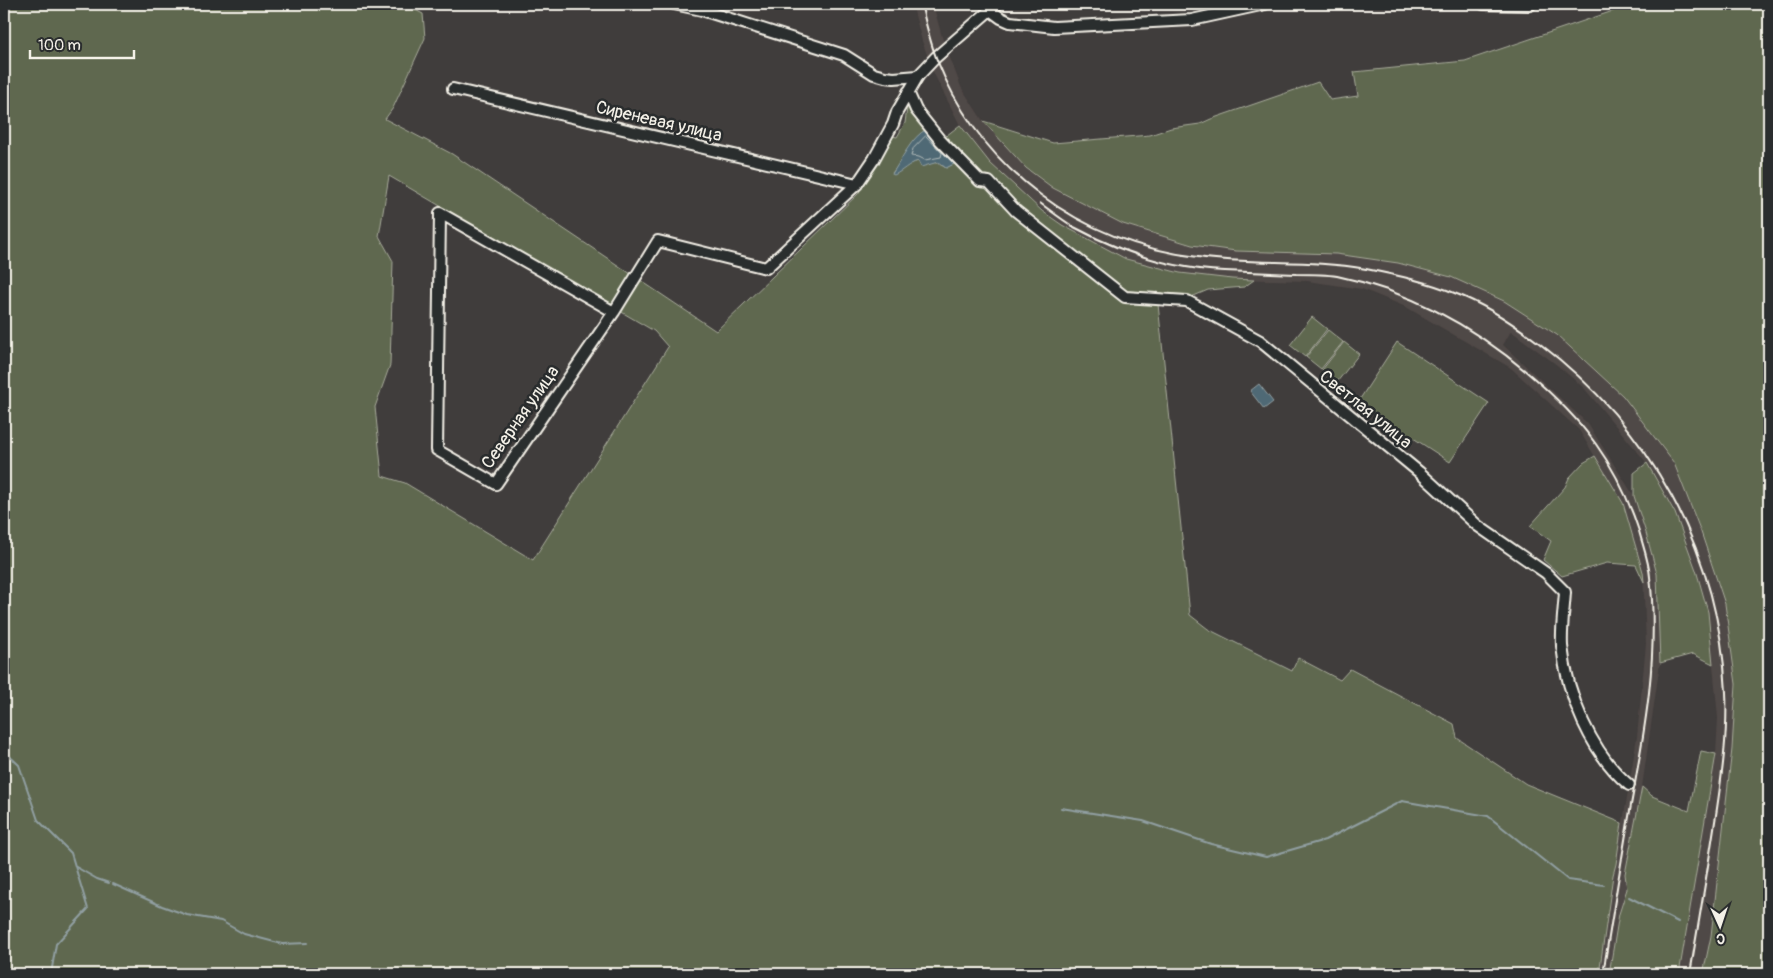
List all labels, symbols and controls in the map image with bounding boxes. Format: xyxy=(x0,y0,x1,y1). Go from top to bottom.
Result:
scale bar xyxy=(30,28,134,60)
text: 100 m xyxy=(38,36,81,55)
street label: Сиреневая улица xyxy=(594,96,724,147)
street label: Северная улица xyxy=(476,361,564,473)
street label: Светлая улица xyxy=(1315,365,1417,454)
north arrow xyxy=(1696,900,1746,950)
text: С xyxy=(1716,930,1725,947)

